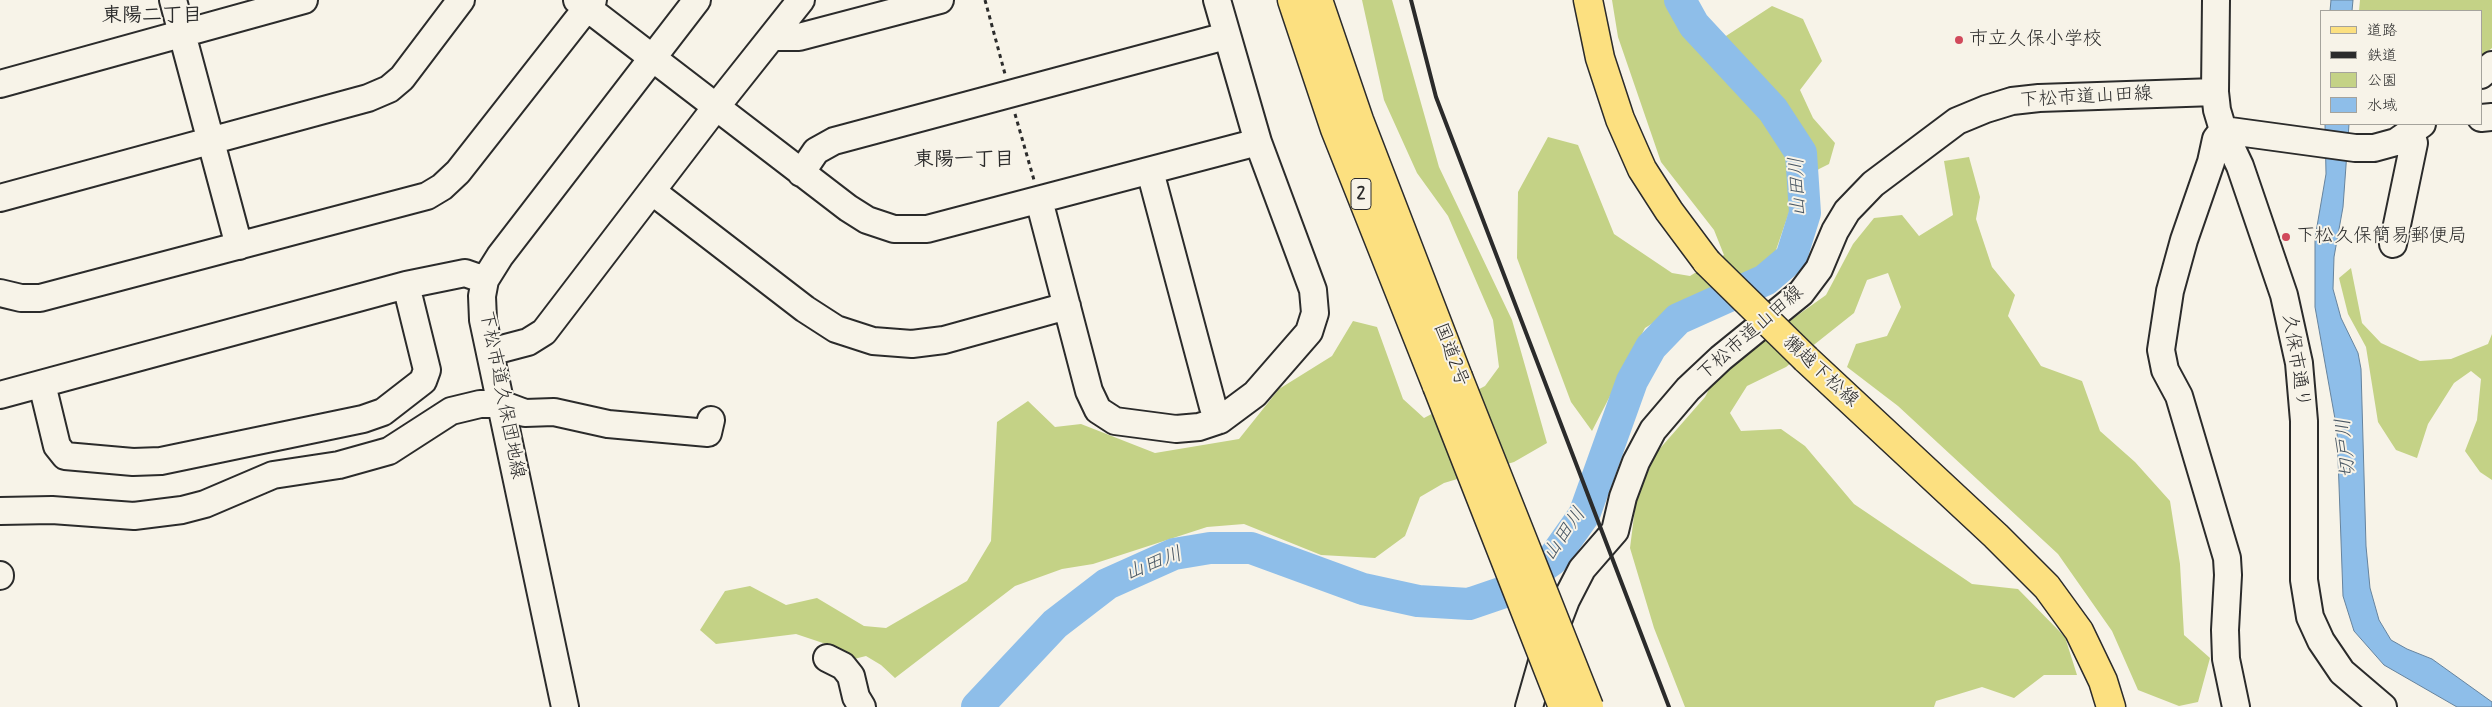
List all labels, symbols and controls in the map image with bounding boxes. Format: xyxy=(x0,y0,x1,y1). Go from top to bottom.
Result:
district label: 東陽二丁目 xyxy=(102,5,202,29)
legend xyxy=(2320,10,2482,125)
text: 道路 xyxy=(2367,21,2397,41)
place label: 市立久保小学校 xyxy=(1969,29,2102,51)
marker: 市立久保小学校 xyxy=(1953,34,1965,46)
text: 鉄道 xyxy=(2367,46,2397,66)
text: 公園 xyxy=(2367,71,2397,91)
street label: 下松市道山田線 xyxy=(2019,83,2153,113)
text: 水域 xyxy=(2367,96,2397,116)
district label: 東陽一丁目 xyxy=(914,149,1014,173)
water label: 山田川 xyxy=(1786,157,1812,217)
road number: 2 xyxy=(1351,178,1371,210)
place label: 下松久保簡易郵便局 xyxy=(2296,226,2467,248)
marker: 下松久保簡易郵便局 xyxy=(2280,231,2292,243)
street label: 下松市道山田線 xyxy=(1693,282,1809,386)
street label: 下松市道久保団地線 xyxy=(473,309,529,481)
street label: 久保市通り xyxy=(2276,312,2314,410)
street label: 国道2号 xyxy=(1427,320,1473,390)
street label: 獺越下松線 xyxy=(1777,331,1863,413)
water label: 切戸川 xyxy=(2332,417,2362,479)
water label: 山田川 xyxy=(1538,504,1592,566)
water label: 山田川 xyxy=(1122,543,1186,587)

